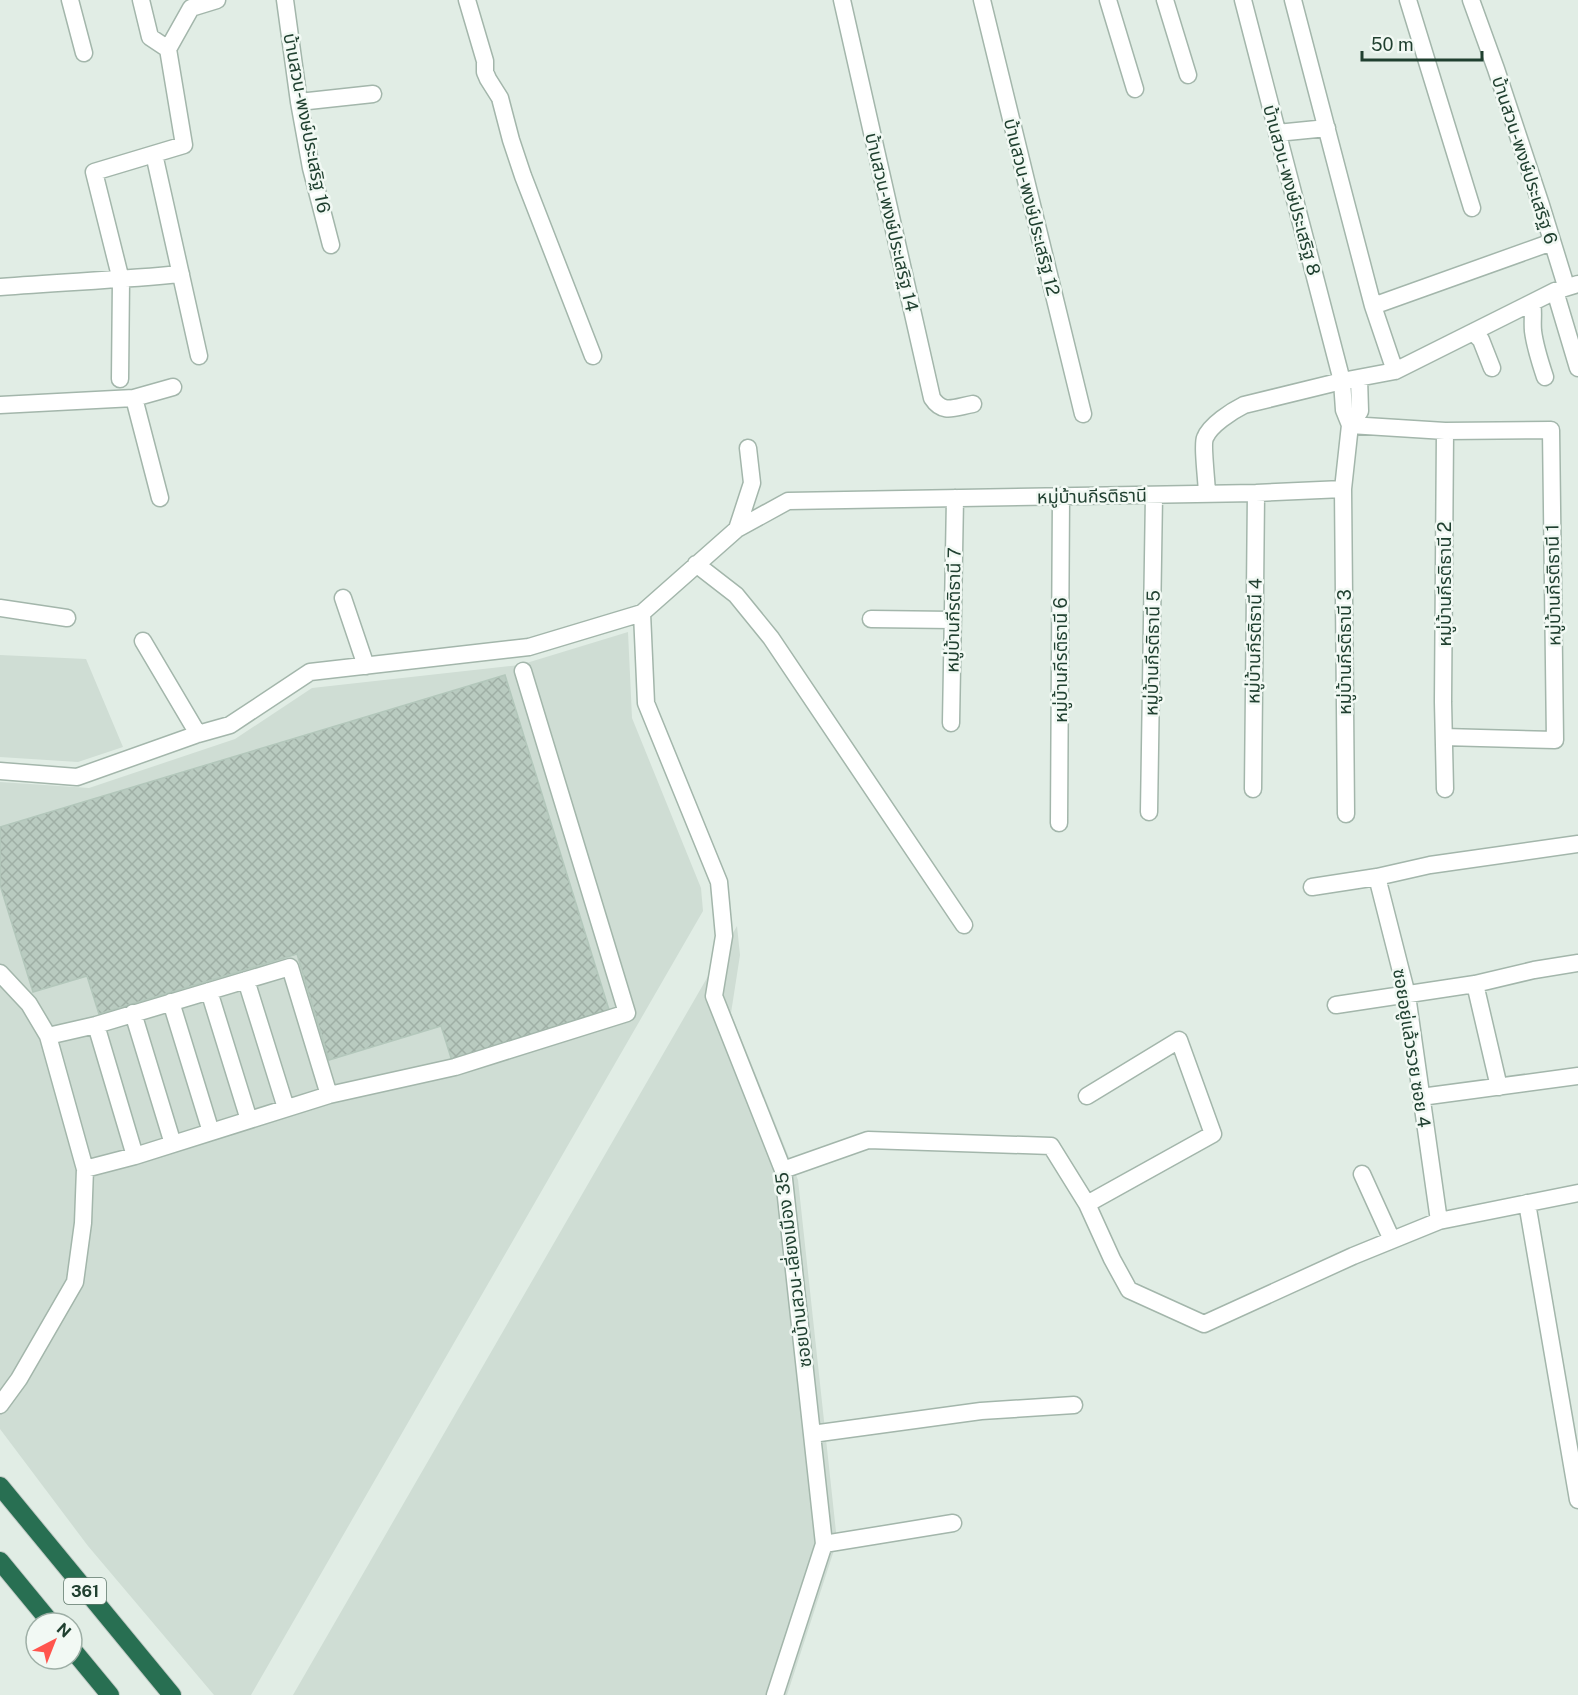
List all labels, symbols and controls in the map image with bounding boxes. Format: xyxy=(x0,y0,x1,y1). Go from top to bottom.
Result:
scale bar xyxy=(1362,24,1482,62)
street label: บ้านสวน-พงษ์ประเสริฐ 16 xyxy=(279,31,335,215)
text: 50 m xyxy=(1371,34,1414,55)
street label: บ้านสวน-พงษ์ประเสริฐ 6 xyxy=(1488,73,1562,247)
street label: บ้านสวน-พงษ์ประเสริฐ 8 xyxy=(1259,102,1325,278)
street label: บ้านสวน-พงษ์ประเสริฐ 12 xyxy=(1000,116,1064,298)
street label: บ้านสวน-พงษ์ประเสริฐ 14 xyxy=(861,131,923,313)
street label: หมู่บ้านกีรติธานี xyxy=(1037,485,1147,509)
street label: หมู่บ้านกีรติธานี 2 xyxy=(1434,521,1457,647)
street label: หมู่บ้านกีรติธานี 1 xyxy=(1541,524,1567,646)
street label: หมู่บ้านกีรติธานี 7 xyxy=(941,547,967,673)
street label: หมู่บ้านกีรติธานี 4 xyxy=(1242,578,1268,704)
street label: หมู่บ้านกีรติธานี 3 xyxy=(1334,589,1357,715)
street label: หมู่บ้านกีรติธานี 5 xyxy=(1140,590,1166,716)
street label: หมู่บ้านกีรติธานี 6 xyxy=(1050,597,1073,723)
street label: ซอยอยู่แล้วรวย ซอย 4 xyxy=(1387,967,1435,1129)
street label: ซอยบ้านสวน-เลี่ยงเมือง 35 xyxy=(769,1171,815,1369)
road number: 361 xyxy=(64,1578,106,1604)
north arrow xyxy=(24,1611,84,1671)
text: N xyxy=(53,1619,75,1641)

